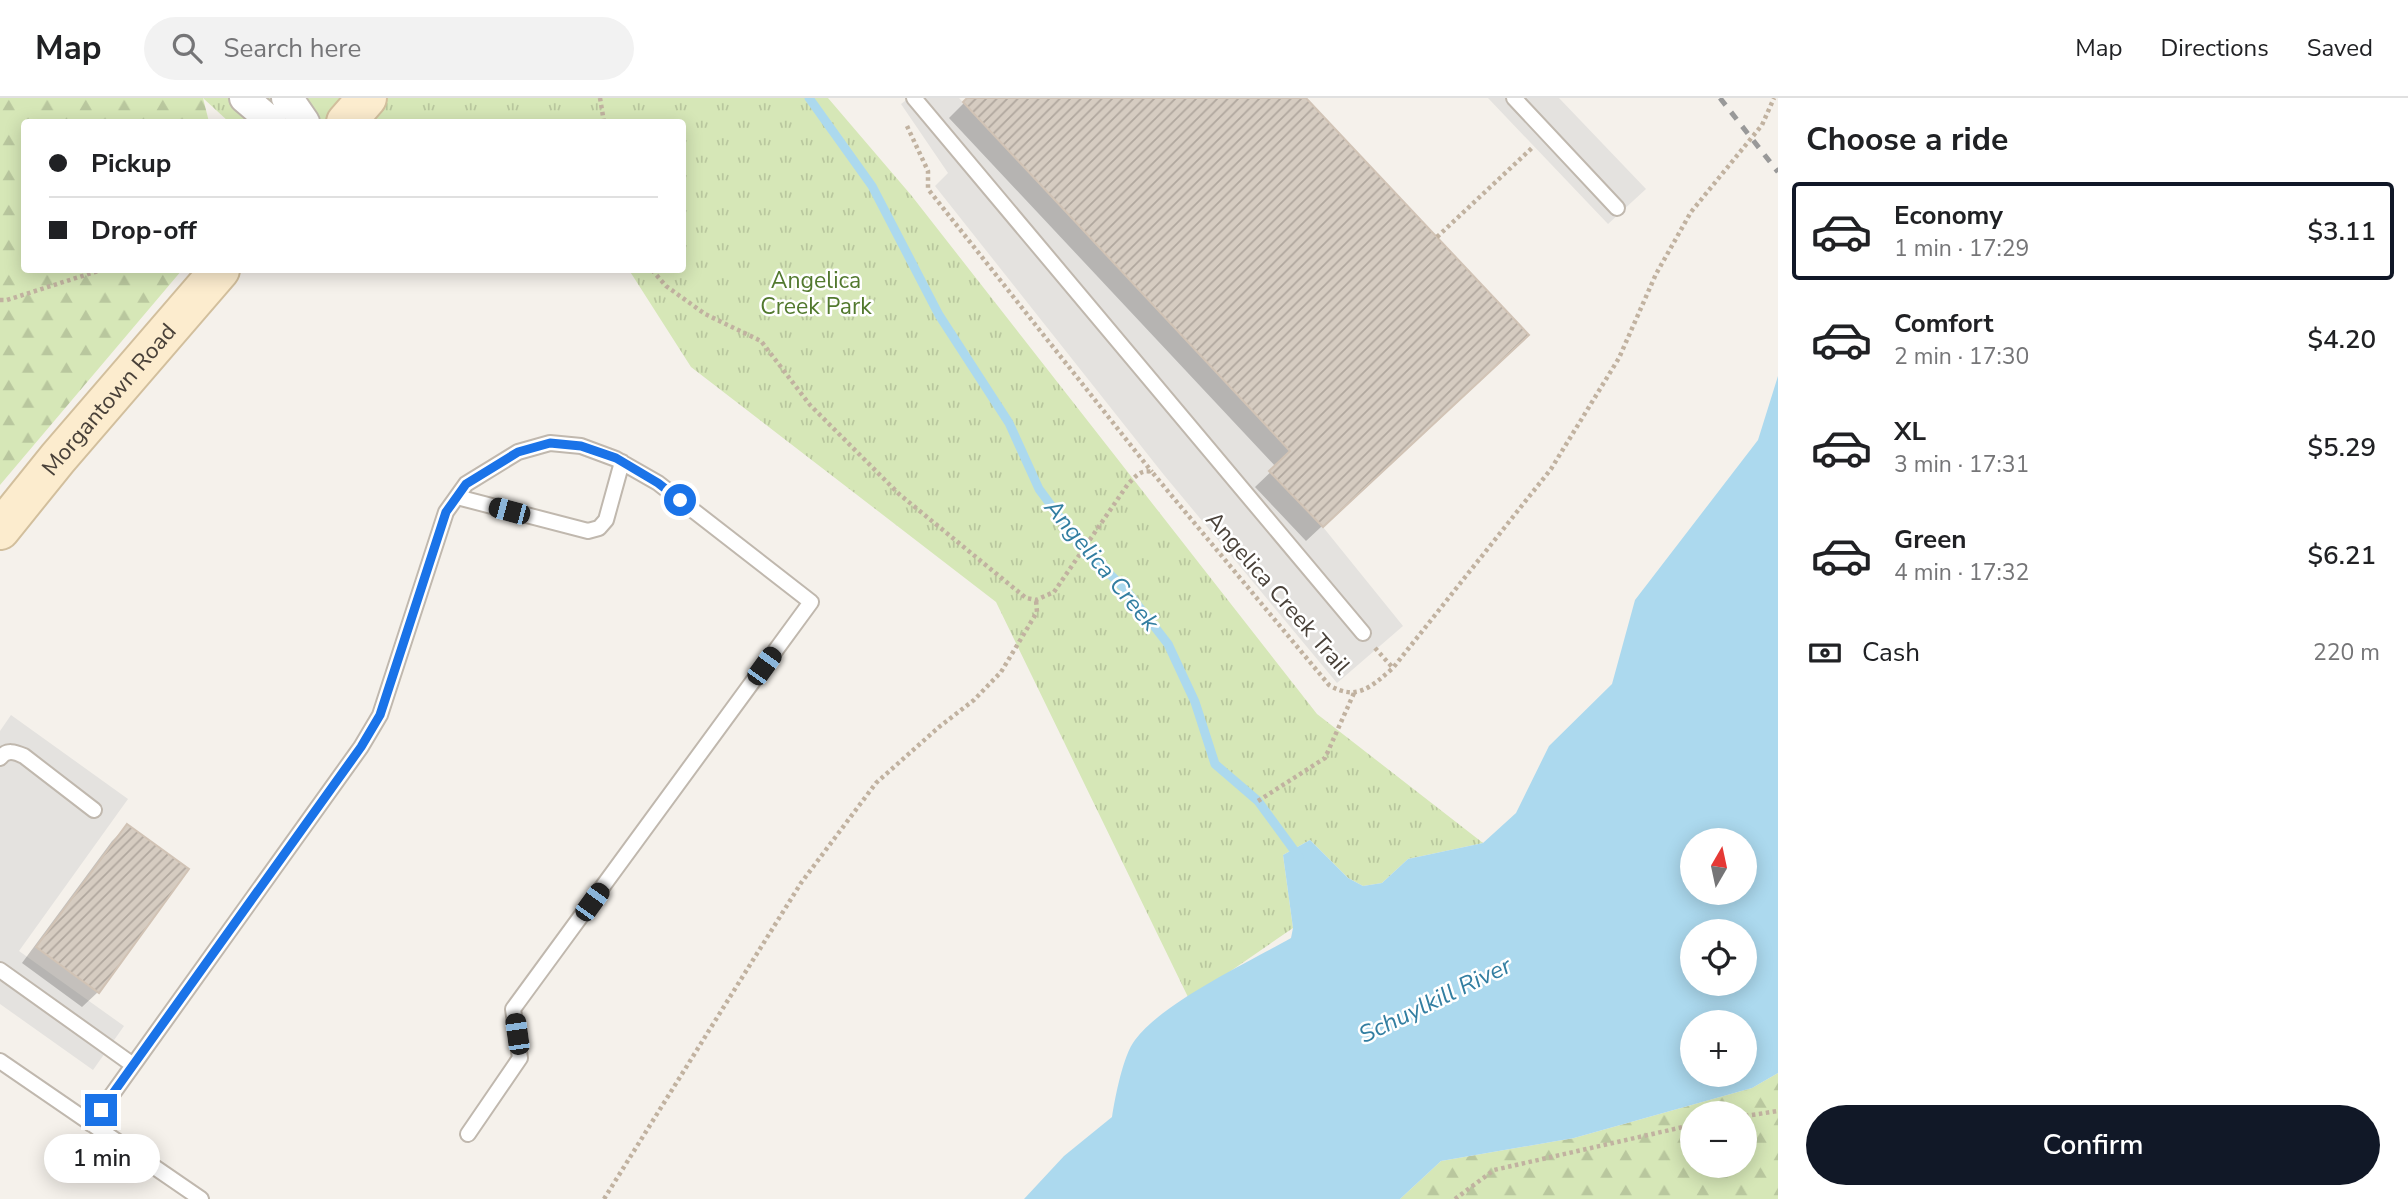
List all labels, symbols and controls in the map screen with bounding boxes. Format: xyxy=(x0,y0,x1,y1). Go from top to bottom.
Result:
search box xyxy=(144,17,634,80)
text: Map xyxy=(35,26,102,71)
icon: search xyxy=(168,29,206,67)
text: Search here xyxy=(224,31,361,66)
text: Map xyxy=(2075,32,2122,64)
text: Directions xyxy=(2160,32,2269,64)
text: Saved xyxy=(2307,32,2373,64)
text: Choose a ride xyxy=(1806,118,2008,161)
text: Pickup xyxy=(91,146,171,181)
text: Economy xyxy=(1894,198,2003,233)
icon: car xyxy=(1810,200,1873,263)
text: Drop-off xyxy=(91,213,197,248)
text: $3.11 xyxy=(2307,214,2376,249)
text: 1 min · 17:29 xyxy=(1894,233,2029,264)
park label: Angelica Creek Park xyxy=(760,265,872,322)
text: Comfort xyxy=(1894,306,1994,341)
icon: car xyxy=(1810,308,1873,371)
street label: Morgantown Road xyxy=(34,316,183,482)
text: $4.20 xyxy=(2307,322,2376,357)
text: 2 min · 17:30 xyxy=(1894,341,2029,372)
text: XL xyxy=(1894,414,1926,449)
icon: car xyxy=(1810,416,1873,479)
text: $5.29 xyxy=(2307,430,2376,465)
text: 3 min · 17:31 xyxy=(1894,449,2029,480)
route start xyxy=(664,484,696,516)
water label: Angelica Creek xyxy=(1037,492,1167,638)
car xyxy=(486,495,533,527)
street label: Angelica Creek Trail xyxy=(1199,505,1358,681)
text: Green xyxy=(1894,522,1967,557)
icon: car xyxy=(1810,524,1873,587)
text: $6.21 xyxy=(2307,538,2376,573)
text: 4 min · 17:32 xyxy=(1894,557,2029,588)
icon: cash xyxy=(1806,634,1844,672)
text: Cash xyxy=(1862,635,1920,670)
text: 220 m xyxy=(2313,637,2380,668)
car xyxy=(744,643,785,689)
north arrow xyxy=(1680,828,1757,905)
map controls xyxy=(1680,828,1757,1178)
car xyxy=(572,879,613,925)
button: locate xyxy=(1680,919,1757,996)
water label: Schuylkill River xyxy=(1354,949,1518,1051)
button: + xyxy=(1680,1010,1757,1087)
car xyxy=(504,1012,531,1056)
route end xyxy=(85,1094,117,1126)
button: − xyxy=(1680,1101,1757,1178)
button: Confirm xyxy=(1806,1105,2380,1185)
callout: 1 min xyxy=(43,1134,159,1184)
text: 1 min xyxy=(73,1143,131,1174)

